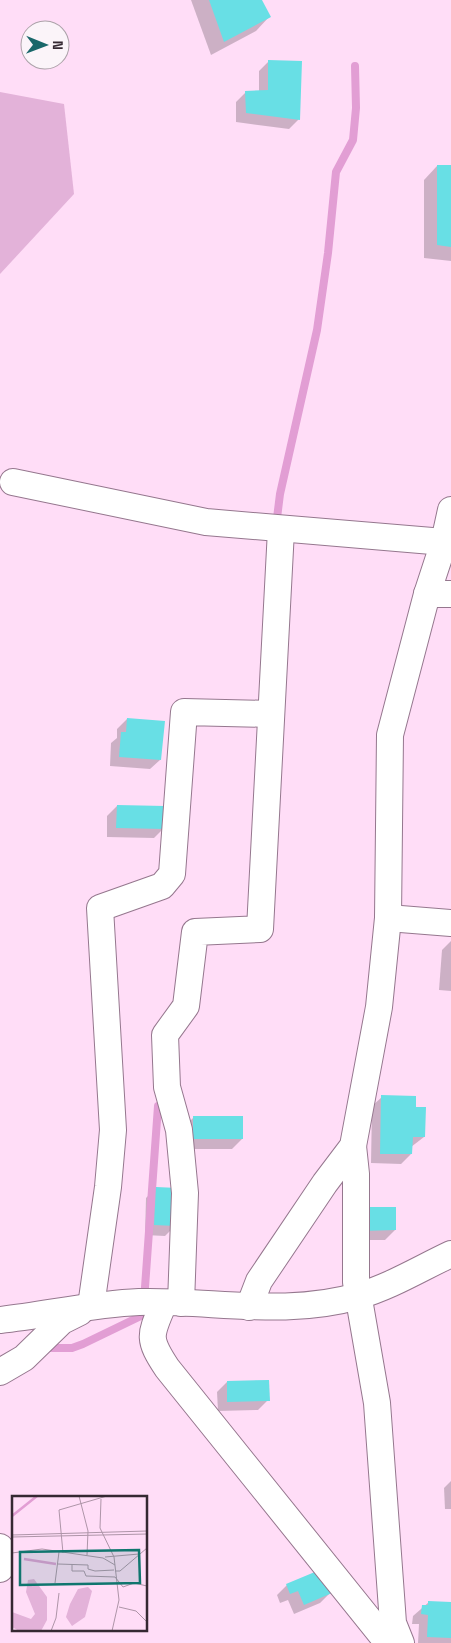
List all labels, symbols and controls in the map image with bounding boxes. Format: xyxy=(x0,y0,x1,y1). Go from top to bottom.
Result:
north arrow xyxy=(20,20,70,70)
text: N xyxy=(49,40,67,50)
inset map xyxy=(12,1496,148,1630)

